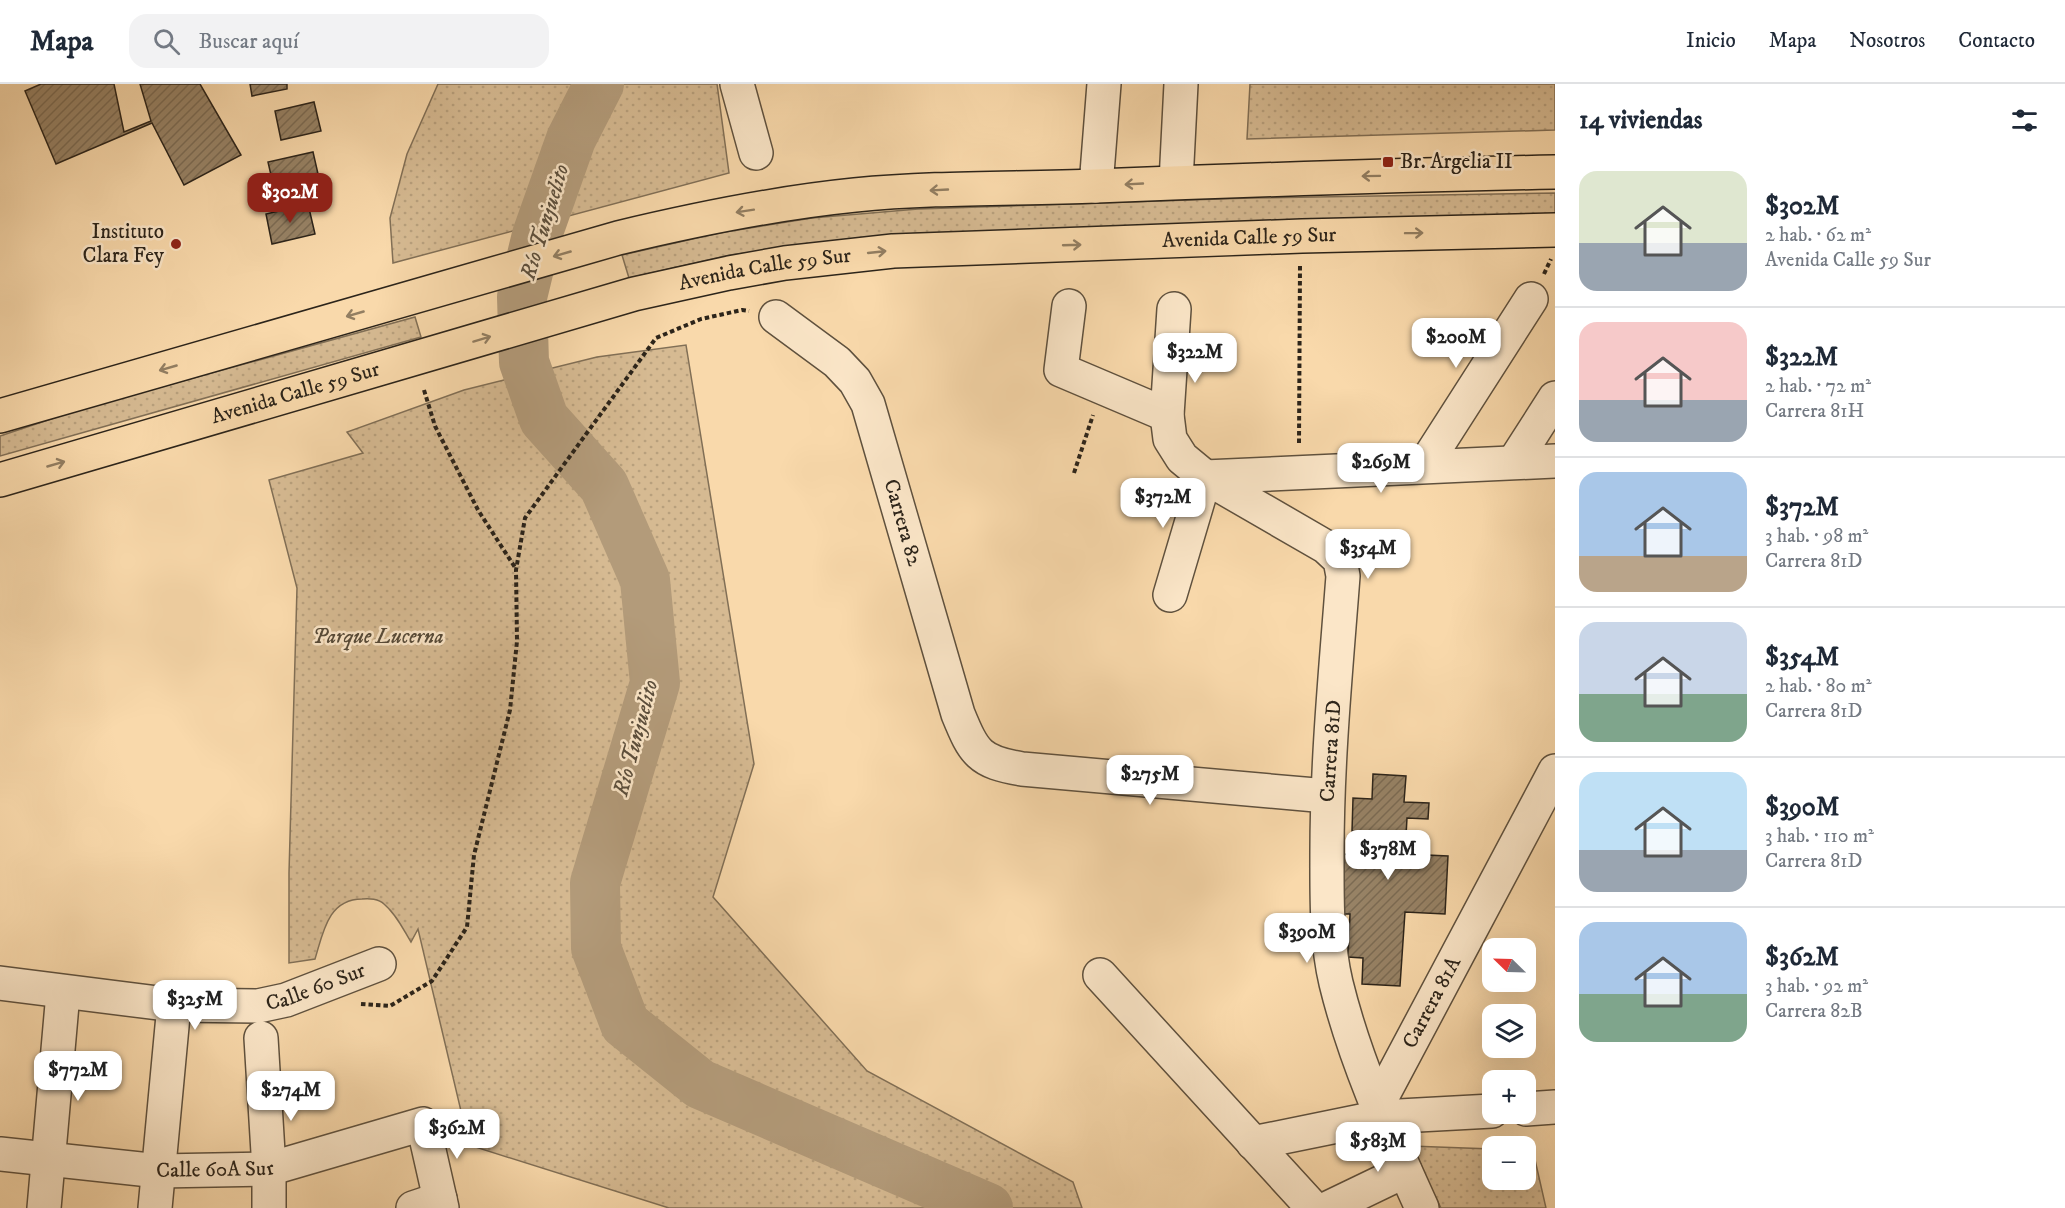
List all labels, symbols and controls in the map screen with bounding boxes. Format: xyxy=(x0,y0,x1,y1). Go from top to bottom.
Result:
search box xyxy=(129,14,549,68)
text: Mapa xyxy=(30,24,93,59)
icon: search xyxy=(150,25,183,58)
text: Buscar aquí xyxy=(198,28,299,55)
text: Inicio xyxy=(1686,28,1736,54)
text: Mapa xyxy=(1769,28,1816,54)
text: Nosotros xyxy=(1849,28,1925,54)
text: Contacto xyxy=(1958,28,2035,54)
text: 14 viviendas xyxy=(1579,104,1702,137)
icon: filters xyxy=(2008,104,2041,137)
place label: Br. Argelia II xyxy=(1400,149,1513,175)
marker: Br. Argelia II xyxy=(1381,155,1395,169)
water label: Río Tunjuelito xyxy=(514,161,575,284)
one-way arrow xyxy=(1361,170,1381,182)
pin: $302M xyxy=(248,173,332,224)
one-way arrow xyxy=(1124,178,1144,189)
text: $302M xyxy=(261,180,319,205)
one-way arrow xyxy=(929,185,949,196)
text: $302M xyxy=(1765,190,1839,223)
icon: home xyxy=(1627,195,1699,267)
one-way arrow xyxy=(736,205,755,216)
place label: Instituto Clara Fey xyxy=(83,219,165,269)
street label: Avenida Calle 59 Sur xyxy=(1162,222,1337,254)
text: 2 hab. · 62 m² xyxy=(1765,223,1871,248)
one-way arrow xyxy=(1404,227,1424,239)
marker: Instituto Clara Fey xyxy=(169,237,183,251)
one-way arrow xyxy=(1062,239,1082,250)
street label: Avenida Calle 59 Sur xyxy=(676,243,852,297)
one-way arrow xyxy=(867,246,887,257)
text: Avenida Calle 59 Sur xyxy=(1765,248,1931,273)
one-way arrow xyxy=(553,249,572,260)
one-way arrow xyxy=(346,309,365,320)
pin: $200M xyxy=(1414,318,1498,369)
text: $200M xyxy=(1426,325,1486,350)
one-way arrow xyxy=(472,333,491,344)
pin: $322M xyxy=(1153,333,1237,384)
text: $322M xyxy=(1167,340,1223,365)
text: $322M xyxy=(1765,341,1838,374)
icon: home xyxy=(1627,346,1699,418)
street label: Avenida Calle 59 Sur xyxy=(208,356,383,430)
one-way arrow xyxy=(159,363,178,374)
text: 2 hab. · 72 m² xyxy=(1765,374,1871,399)
text: Carrera 81H xyxy=(1765,399,1864,424)
pin: $269M xyxy=(1339,443,1423,494)
text: $269M xyxy=(1351,450,1411,475)
one-way arrow xyxy=(46,458,65,469)
street label: Carrera 82 xyxy=(878,476,928,570)
pin: $372M xyxy=(1121,478,1205,529)
text: $372M xyxy=(1134,485,1192,510)
text: $372M xyxy=(1765,491,1839,524)
icon: home xyxy=(1627,496,1699,568)
text: 3 hab. · 98 m² xyxy=(1765,524,1868,549)
pin: $354M xyxy=(1326,529,1410,580)
text: $354M xyxy=(1339,536,1397,561)
text: Carrera 81D xyxy=(1765,549,1862,574)
park label: Parque Lucerna xyxy=(312,624,444,651)
text: $354M xyxy=(1765,641,1839,674)
icon: home xyxy=(1627,646,1699,718)
text: 2 hab. · 80 m² xyxy=(1765,674,1872,699)
water label: Río Tunjuelito xyxy=(607,677,664,800)
street label: Carrera 81D xyxy=(1314,699,1348,803)
text: Carrera 81D xyxy=(1765,699,1862,724)
pin: $275M xyxy=(1108,755,1192,806)
text: $275M xyxy=(1121,762,1179,787)
text: $390M xyxy=(1765,791,1840,824)
icon: home xyxy=(1627,796,1699,868)
text: 3 hab. · 110 m² xyxy=(1765,824,1874,849)
pin: $378M xyxy=(1346,830,1430,881)
text: $378M xyxy=(1359,837,1417,862)
text: Carrera 81D xyxy=(1765,849,1862,874)
pin: $390M xyxy=(1265,913,1349,964)
text: $390M xyxy=(1278,920,1336,945)
north arrow xyxy=(1482,938,1536,992)
map controls xyxy=(1482,938,1536,1190)
text: $362M xyxy=(1765,941,1839,974)
icon: home xyxy=(1627,946,1699,1018)
street label: Carrera 81A xyxy=(1397,952,1467,1053)
street label: Calle 60 Sur xyxy=(263,957,369,1017)
text: 3 hab. · 92 m² xyxy=(1765,974,1868,999)
pin: $325M xyxy=(153,980,237,1031)
text: $325M xyxy=(167,987,223,1012)
text: Carrera 82B xyxy=(1765,999,1863,1024)
button: layers xyxy=(1482,1004,1536,1058)
pin: $772M xyxy=(36,1051,120,1102)
text: $772M xyxy=(48,1058,108,1083)
button: + xyxy=(1482,1070,1536,1124)
pin: $274M xyxy=(249,1071,333,1122)
text: $274M xyxy=(261,1078,321,1103)
pin: $362M xyxy=(415,1109,499,1160)
text: $362M xyxy=(429,1116,485,1141)
pin: $583M xyxy=(1336,1122,1420,1173)
text: $583M xyxy=(1350,1129,1406,1154)
button: − xyxy=(1482,1136,1536,1190)
street label: Calle 60A Sur xyxy=(156,1155,278,1184)

